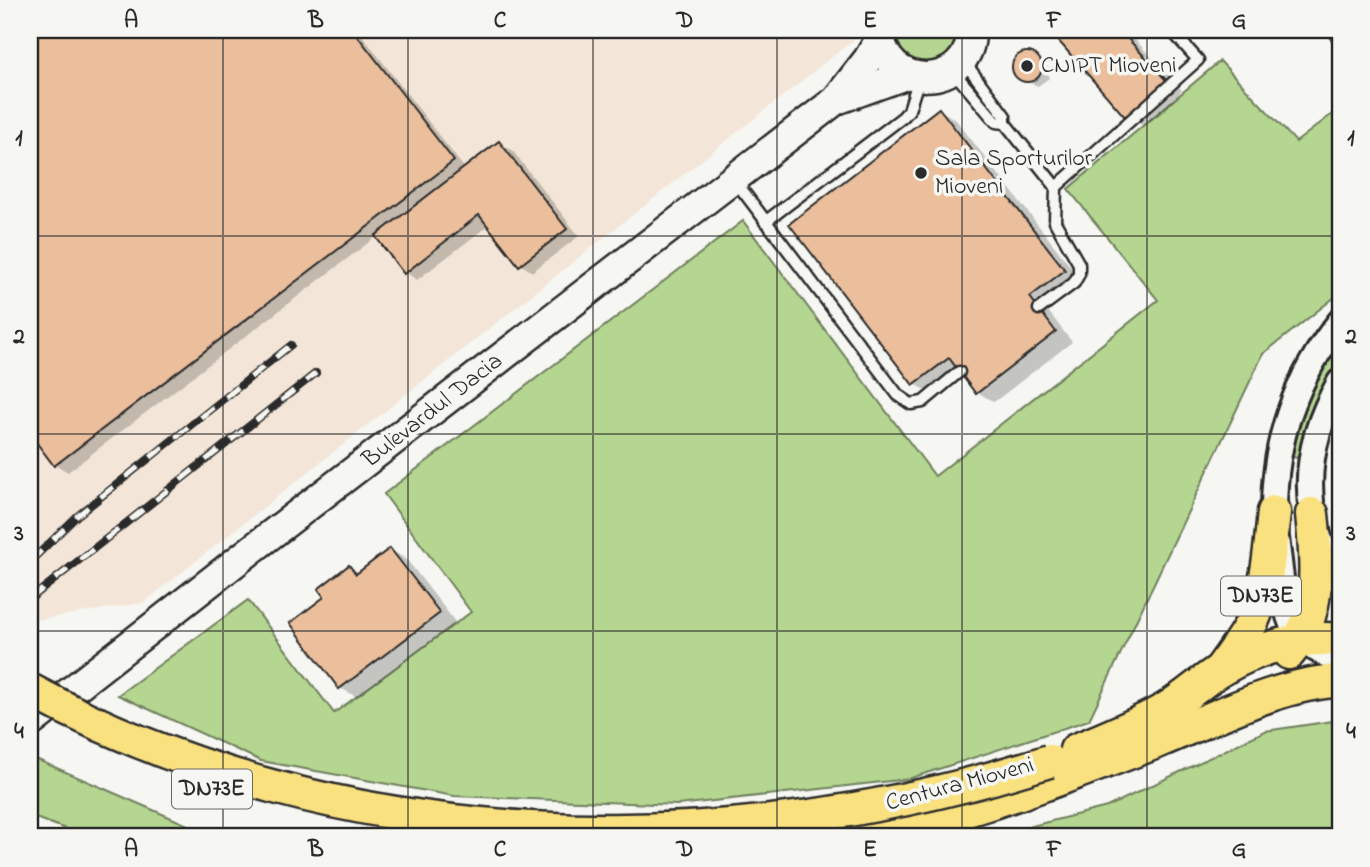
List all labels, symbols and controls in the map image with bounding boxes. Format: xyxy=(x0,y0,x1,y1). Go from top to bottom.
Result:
text: A xyxy=(124,5,138,38)
text: B xyxy=(307,5,324,38)
text: C xyxy=(494,5,507,38)
text: D xyxy=(676,5,693,38)
text: E xyxy=(863,5,877,38)
text: F xyxy=(1046,5,1062,38)
text: G xyxy=(1232,5,1246,38)
place label: CNIPT Mioveni xyxy=(1041,49,1176,84)
marker: CNIPT Mioveni xyxy=(1019,58,1035,74)
text: 1 xyxy=(15,123,23,156)
text: 1 xyxy=(1347,123,1355,156)
place label: Sala Sporturilor Mioveni xyxy=(935,142,1093,205)
marker: Sala Sporturilor Mioveni xyxy=(913,165,929,181)
text: 2 xyxy=(12,321,25,354)
text: 2 xyxy=(1344,321,1357,354)
street label: Bulevardul Dacia xyxy=(354,345,511,478)
text: 3 xyxy=(13,518,24,551)
text: 3 xyxy=(1345,518,1356,551)
road number: DN73E xyxy=(1221,576,1301,616)
text: 4 xyxy=(14,716,24,749)
text: 4 xyxy=(1346,716,1356,749)
street label: Centura Mioveni xyxy=(882,748,1038,822)
road number: DN73E xyxy=(172,769,252,808)
text: A xyxy=(124,834,138,867)
text: B xyxy=(307,834,324,867)
text: C xyxy=(494,834,507,867)
text: D xyxy=(676,834,693,867)
text: E xyxy=(863,834,877,867)
text: F xyxy=(1046,834,1062,867)
text: G xyxy=(1232,834,1246,867)

